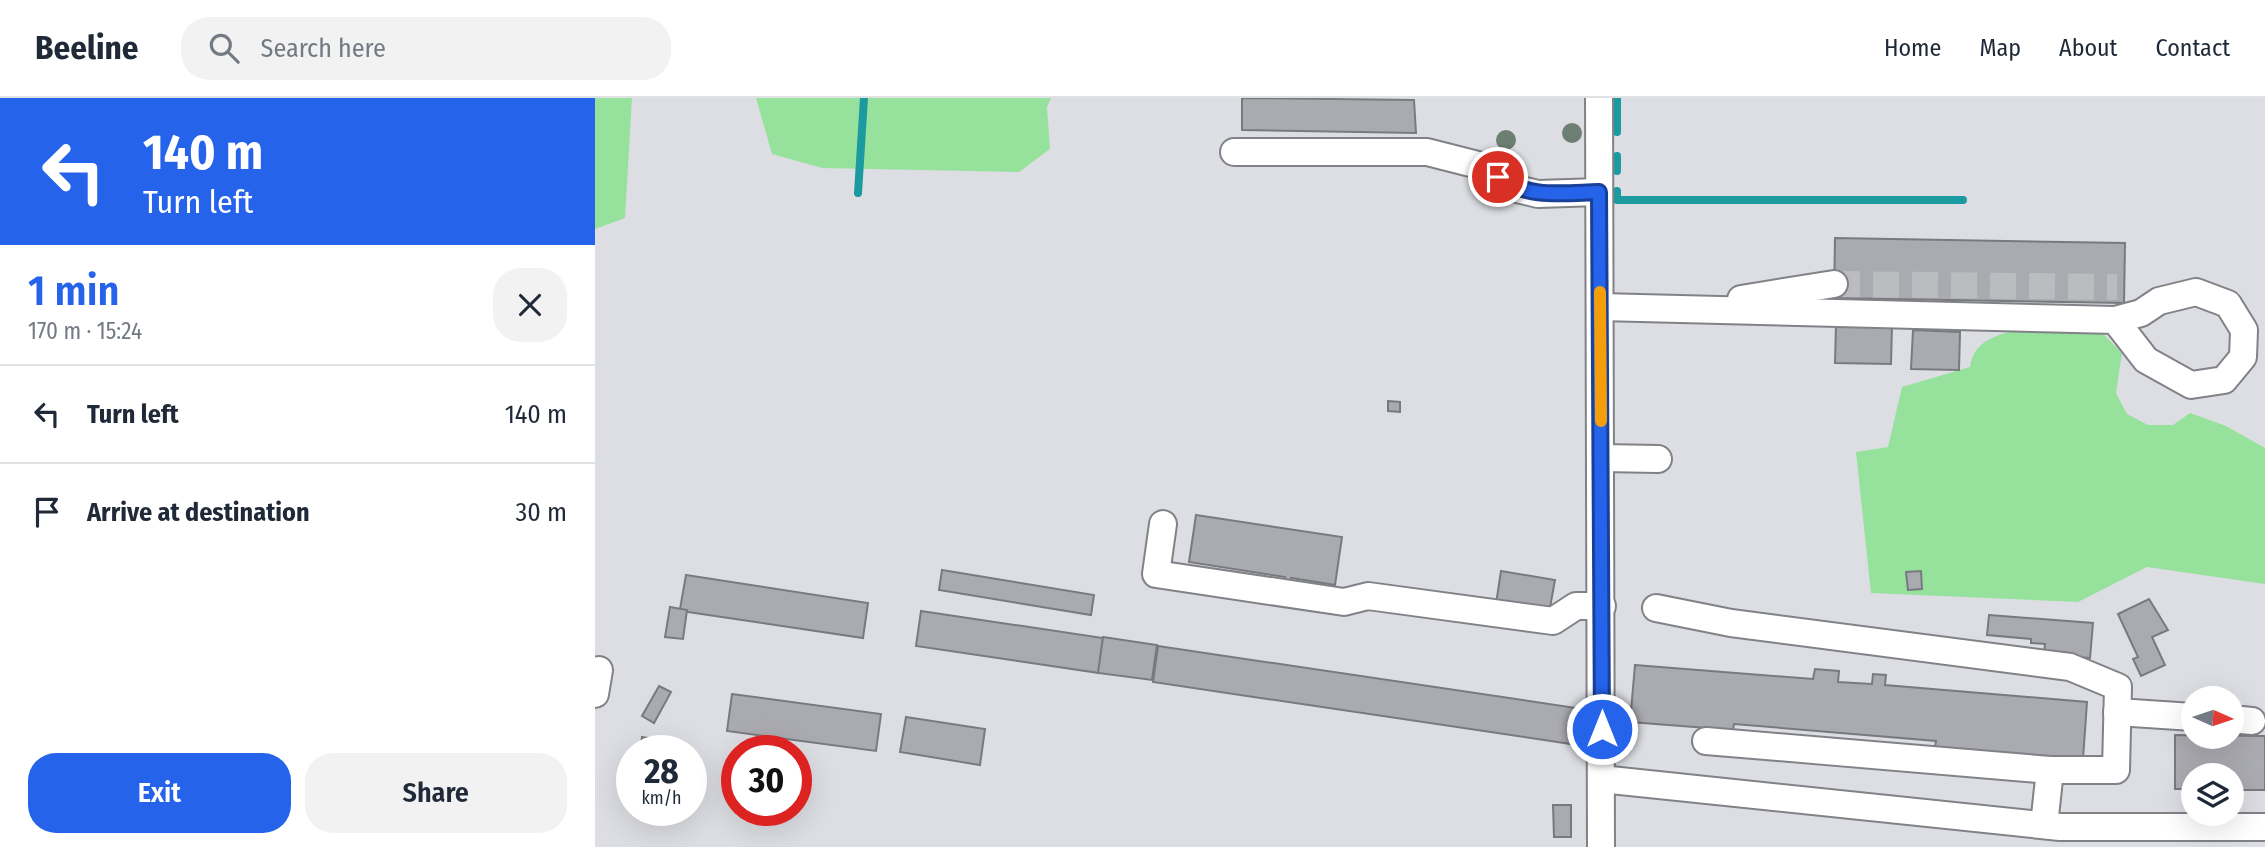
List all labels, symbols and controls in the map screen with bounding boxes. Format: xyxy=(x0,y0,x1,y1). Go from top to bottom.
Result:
search box xyxy=(181,17,671,80)
text: Beeline xyxy=(35,28,139,68)
icon: search xyxy=(205,29,243,67)
text: Search here xyxy=(261,33,386,64)
text: Home xyxy=(1884,34,1941,62)
text: Map xyxy=(1979,34,2021,62)
text: About xyxy=(2059,34,2117,62)
text: Contact xyxy=(2155,34,2230,62)
text: 140 m xyxy=(143,123,263,182)
icon: left xyxy=(28,126,119,217)
pin xyxy=(1468,147,1528,207)
icon: arrive xyxy=(1479,158,1517,196)
text: Turn left xyxy=(143,183,253,221)
text: 1 min xyxy=(28,266,119,316)
button: close xyxy=(493,268,567,342)
text: 170 m · 15:24 xyxy=(28,317,142,345)
icon: left xyxy=(28,395,66,433)
text: Turn left xyxy=(87,399,179,430)
text: 140 m xyxy=(505,399,567,430)
icon: arrive xyxy=(28,493,66,531)
text: Arrive at destination xyxy=(87,497,310,528)
text: 30 m xyxy=(516,497,567,528)
north arrow xyxy=(2181,686,2243,749)
map controls xyxy=(2181,686,2244,826)
position arrow xyxy=(1565,692,1639,766)
speed limit sign: 30 xyxy=(721,735,812,826)
text: 28 xyxy=(644,750,679,792)
button: Exit xyxy=(28,753,291,833)
button: Share xyxy=(305,753,567,833)
button: layers xyxy=(2181,763,2244,826)
text: km/h xyxy=(641,787,682,809)

